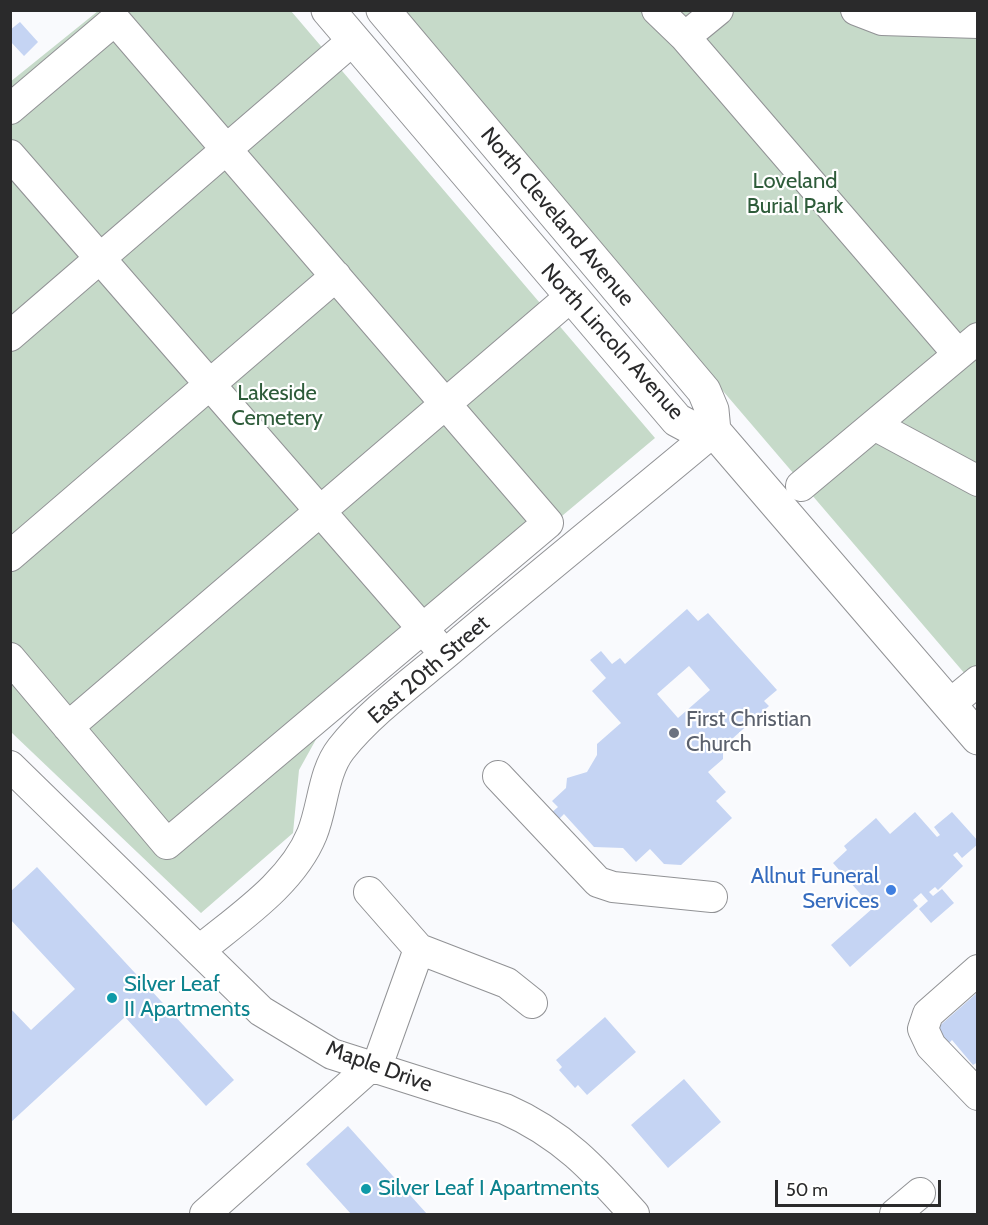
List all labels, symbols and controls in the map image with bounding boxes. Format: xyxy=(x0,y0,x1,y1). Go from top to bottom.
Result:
street label: North Cleveland Avenue xyxy=(475,122,639,312)
park label: Loveland Burial Park xyxy=(747,169,843,220)
street label: North Lincoln Avenue xyxy=(535,259,689,425)
park label: Lakeside Cemetery xyxy=(231,381,323,433)
street label: East 20th Street xyxy=(363,610,495,730)
place label: First Christian Church xyxy=(686,707,812,758)
marker: First Christian Church xyxy=(667,726,681,740)
place label: Allnut Funeral Services xyxy=(751,864,879,915)
marker: Allnut Funeral Services xyxy=(884,883,898,897)
place label: Silver Leaf II Apartments xyxy=(124,972,250,1023)
marker: Silver Leaf II Apartments xyxy=(105,991,119,1005)
street label: Maple Drive xyxy=(322,1036,436,1098)
scale bar xyxy=(778,1168,944,1206)
place label: Silver Leaf I Apartments xyxy=(378,1176,599,1202)
text: 50 m xyxy=(786,1179,828,1201)
marker: Silver Leaf I Apartments xyxy=(359,1182,373,1196)

